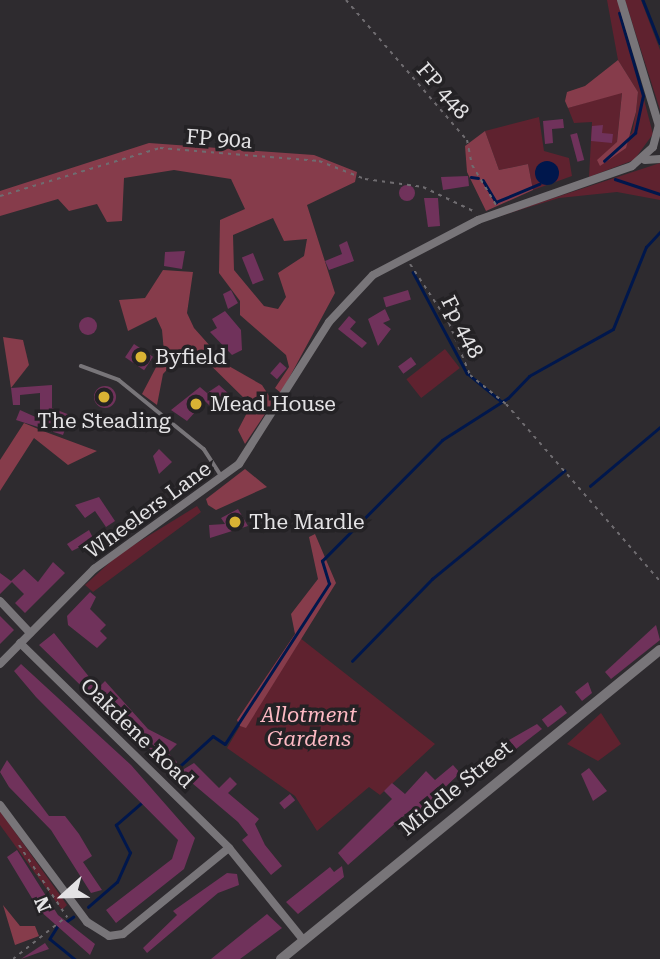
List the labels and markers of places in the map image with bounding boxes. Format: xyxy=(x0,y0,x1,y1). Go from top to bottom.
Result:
place label: Byfield xyxy=(155,344,227,370)
marker: Byfield xyxy=(133,349,149,365)
marker: The Steading xyxy=(96,389,112,405)
place label: Mead House xyxy=(210,391,336,417)
marker: Mead House xyxy=(188,396,204,412)
place label: The Steading xyxy=(37,408,171,434)
place label: The Mardle xyxy=(249,509,365,535)
marker: The Mardle xyxy=(227,514,243,530)

